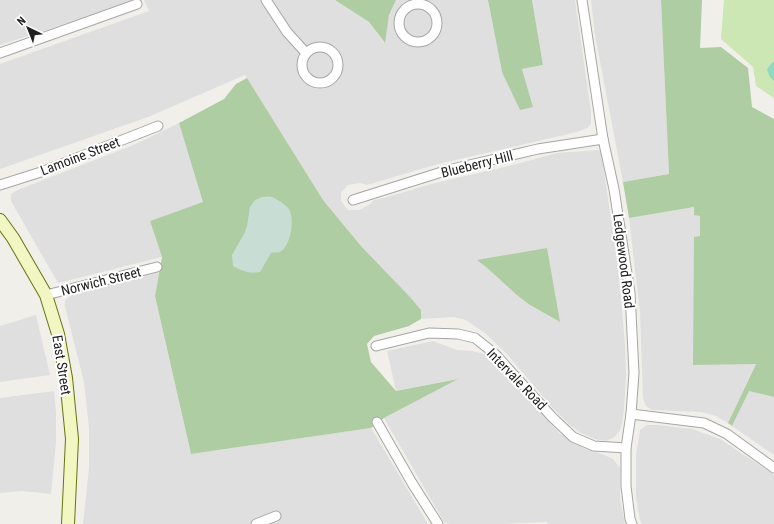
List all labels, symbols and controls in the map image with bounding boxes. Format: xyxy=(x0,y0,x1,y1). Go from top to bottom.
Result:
north arrow xyxy=(8,8,48,48)
text: N xyxy=(15,14,29,28)
street label: Lamoine Street xyxy=(38,134,122,178)
street label: Blueberry Hill xyxy=(439,147,515,181)
street label: Ledgewood Road xyxy=(610,213,638,309)
street label: Norwich Street xyxy=(59,263,143,299)
street label: East Street xyxy=(49,334,75,396)
street label: Intervale Road xyxy=(484,345,550,413)

